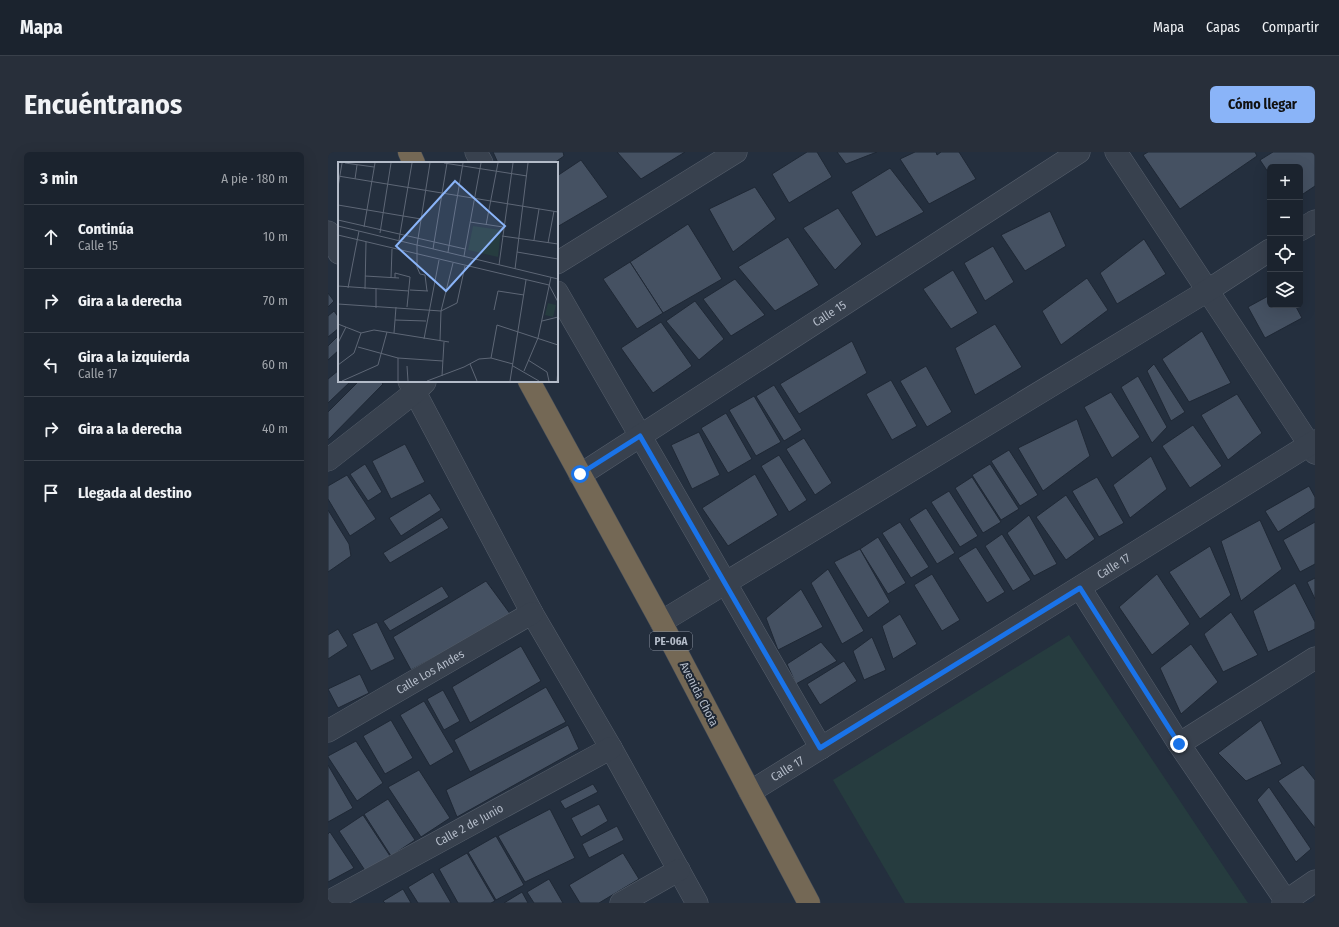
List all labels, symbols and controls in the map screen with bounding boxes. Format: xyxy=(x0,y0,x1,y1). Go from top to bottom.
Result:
text: Mapa xyxy=(20,16,63,39)
text: Mapa xyxy=(1153,19,1184,36)
text: Capas xyxy=(1206,19,1240,36)
text: Compartir xyxy=(1262,19,1319,36)
button: Cómo llegar xyxy=(1210,86,1315,123)
text: Encuéntranos xyxy=(24,88,182,121)
inset map xyxy=(338,162,558,382)
map controls xyxy=(1267,164,1303,308)
button: + xyxy=(1267,164,1303,200)
text: 3 min xyxy=(40,168,78,189)
text: A pie · 180 m xyxy=(221,171,288,186)
button: − xyxy=(1267,200,1303,236)
text: Continúa xyxy=(78,220,134,238)
icon: ahead xyxy=(40,226,62,248)
text: 10 m xyxy=(263,229,288,244)
button: locate xyxy=(1267,236,1303,272)
text: Calle 15 xyxy=(78,238,118,253)
button: layers xyxy=(1267,272,1303,308)
icon: right xyxy=(40,290,62,312)
text: Gira a la derecha xyxy=(78,292,182,310)
text: 70 m xyxy=(263,293,288,308)
street label: Calle 15 xyxy=(810,297,849,330)
text: Gira a la izquierda xyxy=(78,348,190,366)
icon: left xyxy=(40,354,62,376)
text: 60 m xyxy=(262,357,288,372)
text: Calle 17 xyxy=(78,366,117,381)
icon: right xyxy=(40,418,62,440)
text: Gira a la derecha xyxy=(78,420,182,438)
text: 40 m xyxy=(262,421,288,436)
route start xyxy=(571,465,589,483)
icon: arrive xyxy=(40,482,62,504)
text: Llegada al destino xyxy=(78,484,192,502)
street label: Calle 17 xyxy=(1094,551,1133,582)
road number: PE-06A xyxy=(650,632,692,650)
street label: Calle Los Andes xyxy=(394,647,467,697)
street label: Avenida Chota xyxy=(677,659,721,729)
route end xyxy=(1170,735,1188,753)
street label: Calle 17 xyxy=(768,753,807,784)
street label: Calle 2 de Junio xyxy=(433,801,506,849)

